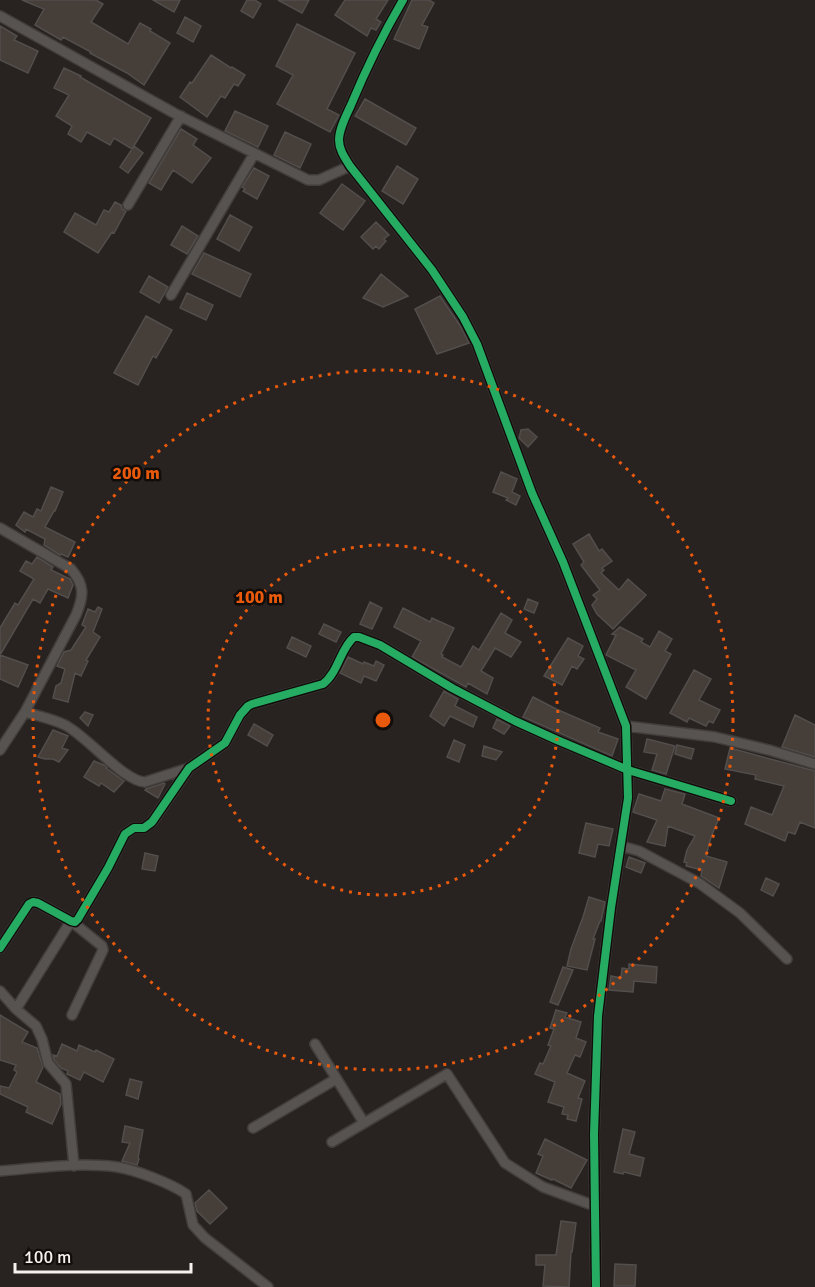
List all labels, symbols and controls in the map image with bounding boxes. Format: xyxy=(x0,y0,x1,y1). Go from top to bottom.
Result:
text: 200 m xyxy=(112,462,160,484)
text: 100 m xyxy=(235,586,283,608)
centre of rings xyxy=(373,710,393,730)
scale bar xyxy=(15,1236,190,1274)
text: 100 m xyxy=(24,1246,71,1268)

